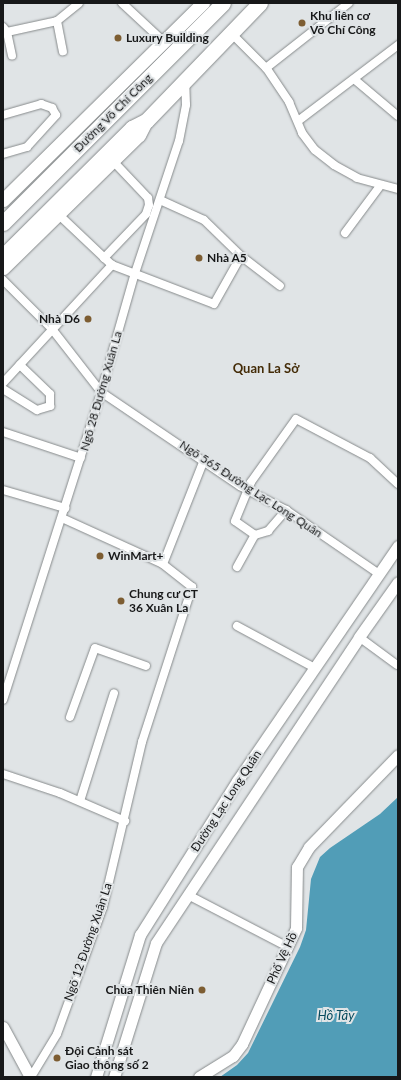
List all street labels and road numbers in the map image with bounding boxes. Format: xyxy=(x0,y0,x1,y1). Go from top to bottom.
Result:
street label: Đường Võ Chí Công xyxy=(71,71,155,155)
street label: Ngõ 28 Đường Xuân La xyxy=(77,329,125,453)
street label: Ngõ 565 Đường Lạc Long Quân xyxy=(177,437,325,541)
street label: Đường Lạc Long Quân xyxy=(188,747,264,855)
street label: Ngõ 12 Đường Xuân La xyxy=(61,881,115,1003)
street label: Phố Vệ Hồ xyxy=(264,930,300,986)

